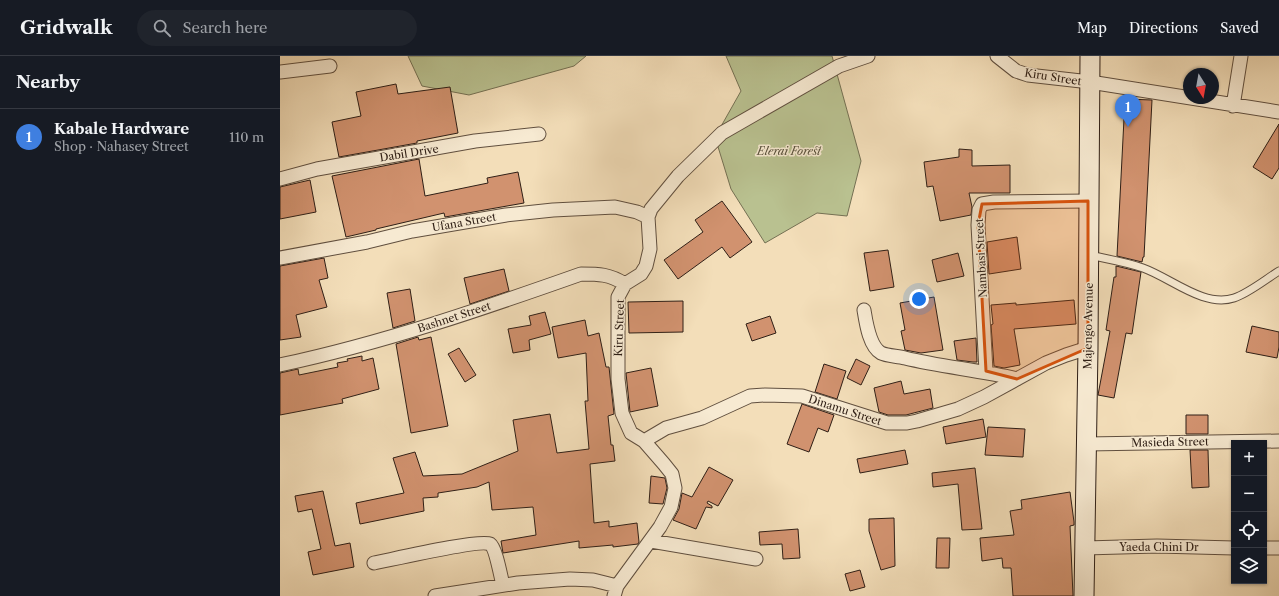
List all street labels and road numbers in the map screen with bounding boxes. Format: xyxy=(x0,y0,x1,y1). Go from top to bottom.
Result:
street label: Kiru Street xyxy=(1024,66,1083,88)
street label: Dabil Drive xyxy=(379,141,439,165)
street label: Ufana Street xyxy=(431,209,497,235)
street label: Nambasi Street xyxy=(972,218,990,298)
street label: Majengo Avenue xyxy=(1080,282,1096,370)
street label: Bashnet Street xyxy=(416,299,492,335)
street label: Kiru Street xyxy=(611,299,627,357)
street label: Dinamu Street xyxy=(807,392,883,428)
street label: Masieda Street xyxy=(1131,434,1209,450)
street label: Yaeda Chini Dr xyxy=(1118,540,1199,554)

